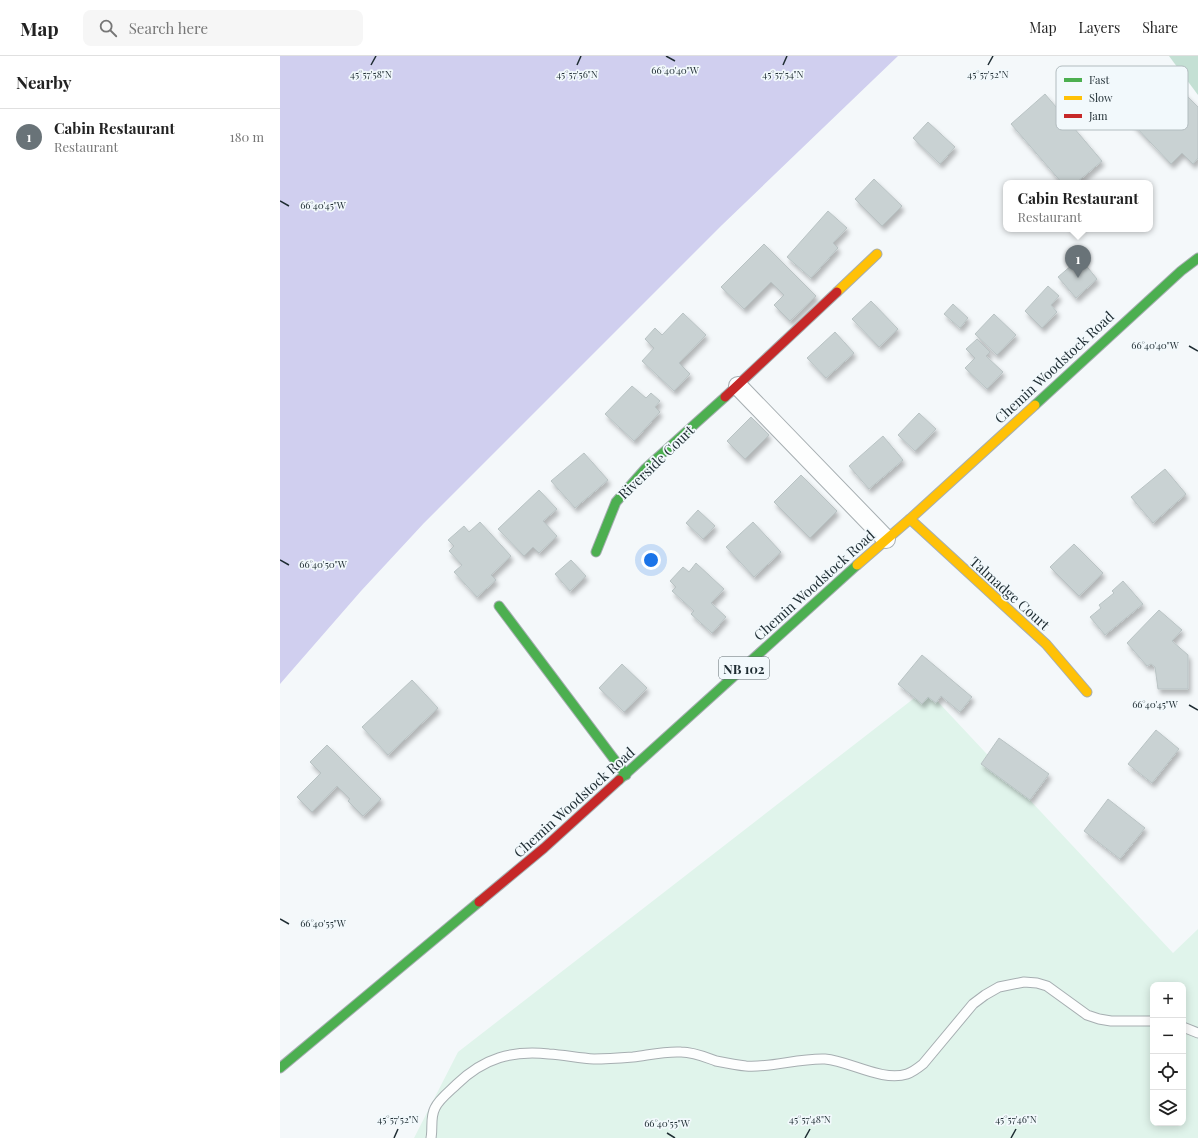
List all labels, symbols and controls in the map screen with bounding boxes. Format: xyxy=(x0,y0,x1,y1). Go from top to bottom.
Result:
search box xyxy=(83,10,363,46)
text: Map xyxy=(20,15,59,41)
icon: search xyxy=(97,17,119,39)
text: Search here xyxy=(129,18,208,38)
text: Map xyxy=(1029,18,1057,37)
text: Layers xyxy=(1079,18,1120,37)
text: Share xyxy=(1142,18,1178,37)
text: 66°40'40"W xyxy=(651,63,700,77)
legend xyxy=(1056,66,1188,130)
text: 45°57'58"N xyxy=(350,67,392,81)
text: 45°57'56"N xyxy=(556,67,598,81)
text: 45°57'54"N xyxy=(762,67,804,81)
text: 45°57'52"N xyxy=(967,67,1009,81)
text: Nearby xyxy=(16,71,71,93)
text: Fast xyxy=(1089,72,1109,87)
text: Slow xyxy=(1089,90,1113,105)
text: Jam xyxy=(1088,108,1108,123)
text: Cabin Restaurant xyxy=(54,118,175,138)
text: 1 xyxy=(27,128,31,145)
text: 180 m xyxy=(230,128,264,145)
text: Restaurant xyxy=(54,138,118,155)
popup xyxy=(1003,180,1153,232)
text: Cabin Restaurant xyxy=(1018,188,1138,208)
text: 66°40'45"W xyxy=(300,198,347,212)
text: Restaurant xyxy=(1018,208,1082,225)
pin: 1 xyxy=(1065,245,1091,278)
street label: Chemin Woodstock Road xyxy=(990,307,1118,427)
text: 66°40'40"W xyxy=(1131,338,1180,352)
street label: Riverside Court xyxy=(614,420,699,503)
street label: Chemin Woodstock Road xyxy=(749,526,879,644)
your location xyxy=(641,550,661,570)
street label: Talmadge Court xyxy=(966,552,1055,635)
text: 66°40'50"W xyxy=(299,557,348,571)
road number: NB 102 xyxy=(719,657,769,679)
text: 66°40'45"W xyxy=(1132,697,1179,711)
street label: Chemin Woodstock Road xyxy=(509,743,639,861)
text: 66°40'55"W xyxy=(300,916,347,930)
map controls xyxy=(1150,982,1186,1126)
button: + xyxy=(1150,982,1186,1018)
button: − xyxy=(1150,1018,1186,1054)
button: locate xyxy=(1150,1054,1186,1090)
button: layers xyxy=(1150,1090,1186,1126)
text: 45°57'52"N xyxy=(377,1112,419,1126)
text: 45°57'48"N xyxy=(789,1112,831,1126)
text: 45°57'46"N xyxy=(995,1112,1037,1126)
text: 66°40'55"W xyxy=(644,1116,691,1130)

